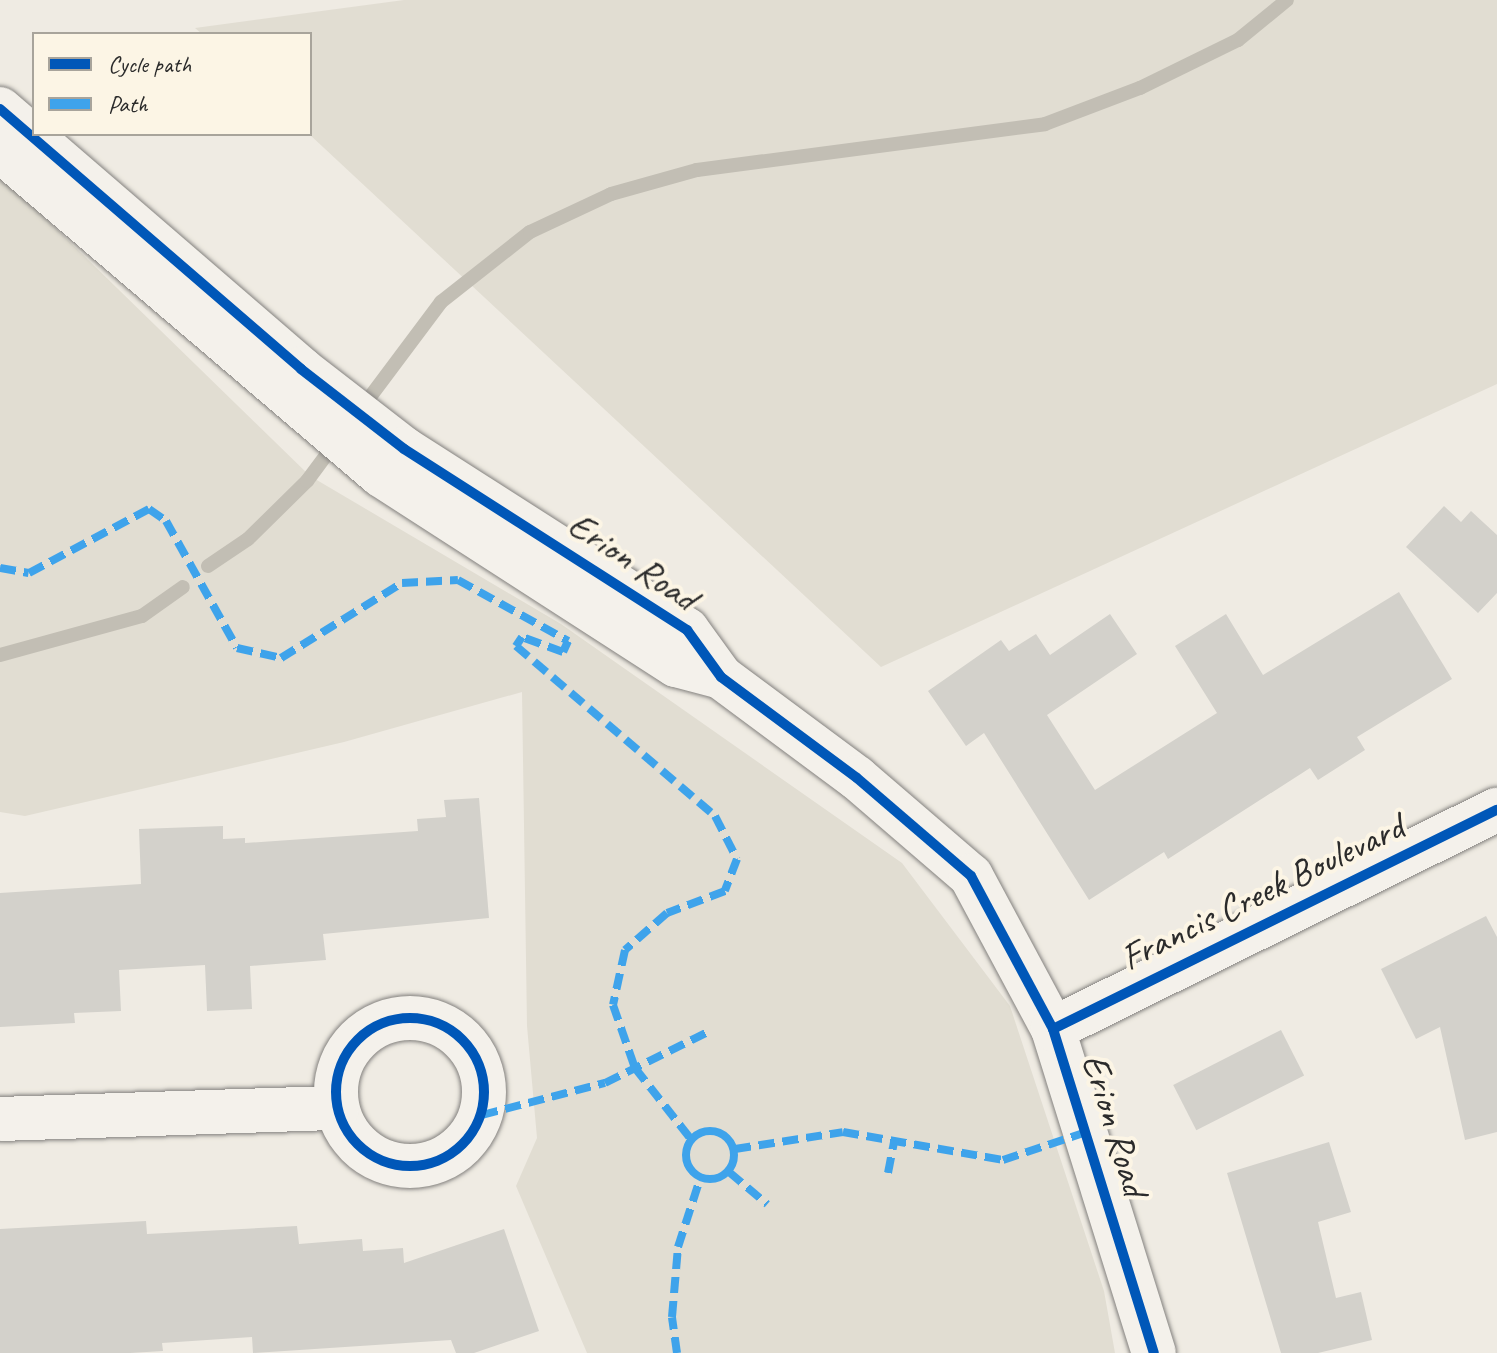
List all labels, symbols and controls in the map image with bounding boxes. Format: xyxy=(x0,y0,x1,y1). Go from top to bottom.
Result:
legend xyxy=(32,32,312,136)
text: Cycle path xyxy=(108,49,191,79)
text: Path xyxy=(108,89,148,119)
street label: Erion Road xyxy=(560,502,706,620)
street label: Francis Creek Boulevard xyxy=(1112,803,1412,981)
street label: Erion Road xyxy=(1072,1049,1158,1201)

